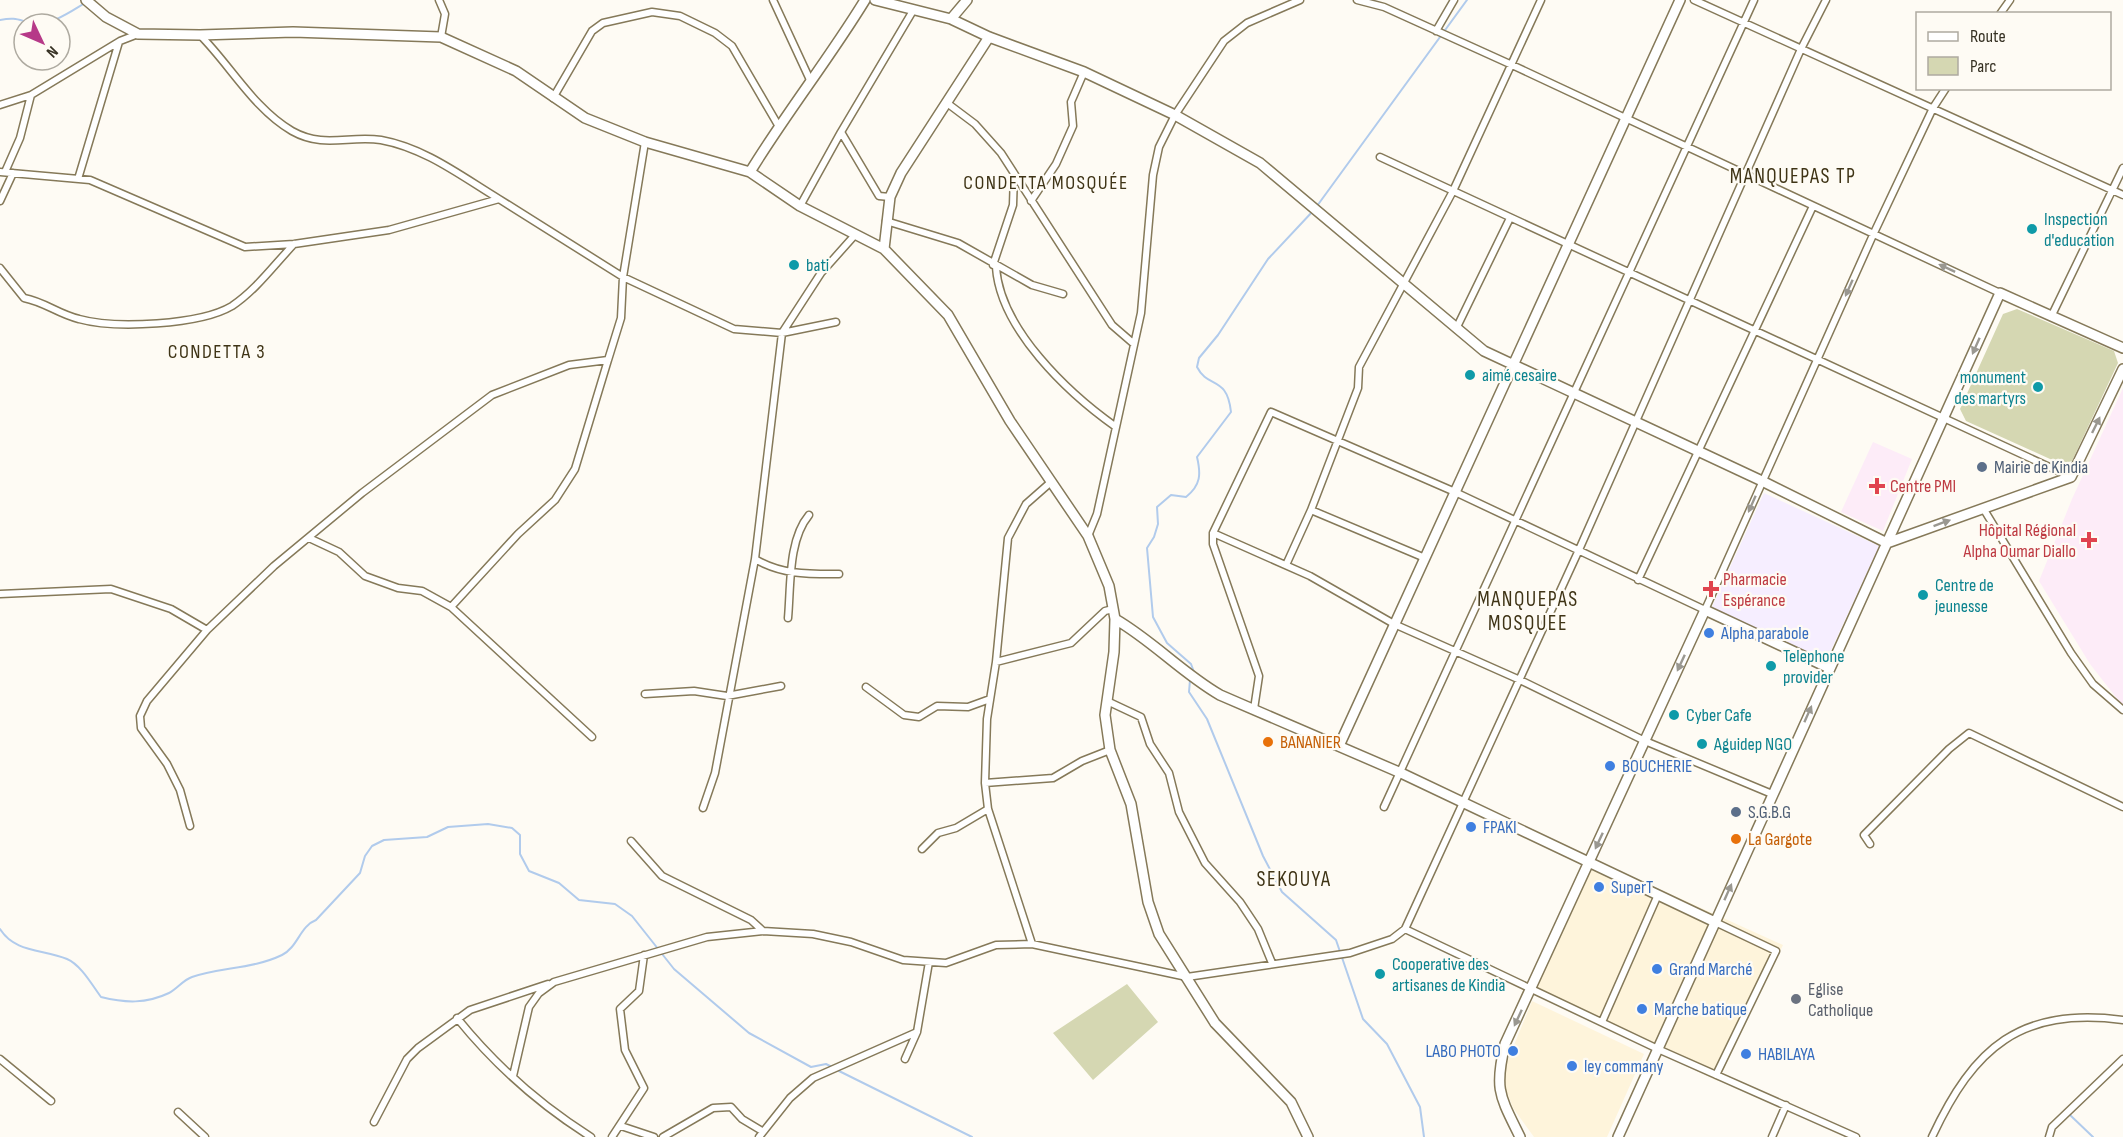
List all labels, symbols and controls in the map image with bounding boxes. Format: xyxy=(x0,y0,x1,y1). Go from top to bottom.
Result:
north arrow xyxy=(12,12,72,72)
legend xyxy=(1916,12,2111,90)
text: Route xyxy=(1970,26,2006,47)
text: N xyxy=(42,42,62,61)
text: Parc xyxy=(1970,56,1996,77)
district label: MANQUEPAS TP xyxy=(1730,164,1856,189)
district label: СONDETTA MOSQUÉE xyxy=(963,171,1129,195)
place label: Inspection d'education xyxy=(2044,209,2115,251)
marker: Inspection d'education xyxy=(2025,222,2039,236)
place label: bati xyxy=(806,255,829,276)
marker: bati xyxy=(787,258,801,272)
one-way arrow xyxy=(1938,264,1955,273)
one-way arrow xyxy=(1845,280,1854,297)
one-way arrow xyxy=(1971,337,1980,355)
district label: СONDETTA 3 xyxy=(168,340,266,364)
place label: aimé cesaire xyxy=(1482,365,1557,386)
place label: monument des martyrs xyxy=(1954,367,2027,409)
marker: aimé cesaire xyxy=(1463,368,1477,382)
marker: monument des martyrs xyxy=(2031,380,2045,394)
one-way arrow xyxy=(2091,416,2101,433)
place label: Mairie de Kindia xyxy=(1994,457,2088,478)
marker: Mairie de Kindia xyxy=(1975,460,1989,474)
place label: Centre PMI xyxy=(1890,476,1956,497)
marker: Centre PMI xyxy=(1868,477,1886,495)
one-way arrow xyxy=(1747,496,1757,514)
one-way arrow xyxy=(1933,518,1951,528)
place label: Hôpital Régional Alpha Oumar Diallo xyxy=(1963,520,2076,562)
marker: Hôpital Régional Alpha Oumar Diallo xyxy=(2080,531,2098,549)
place label: Pharmacie Espérance xyxy=(1723,569,1787,611)
place label: Centre de jeunesse xyxy=(1934,575,1994,617)
marker: Pharmacie Espérance xyxy=(1704,582,1718,596)
district label: MANQUEPAS MOSQUEE xyxy=(1477,587,1579,636)
marker: Centre de jeunesse xyxy=(1916,588,1930,602)
place label: Alpha parabole xyxy=(1720,623,1809,644)
marker: Alpha parabole xyxy=(1702,626,1716,640)
place label: Telephone provider xyxy=(1783,646,1845,688)
one-way arrow xyxy=(1676,655,1685,672)
marker: Telephone provider xyxy=(1764,659,1778,673)
place label: Cyber Cafe xyxy=(1686,705,1752,726)
one-way arrow xyxy=(1803,705,1813,723)
marker: Cyber Cafe xyxy=(1667,708,1681,722)
place label: BANANIER xyxy=(1280,732,1341,753)
place label: Aguidep NGO xyxy=(1713,734,1792,755)
marker: BANANIER xyxy=(1261,735,1275,749)
marker: Aguidep NGO xyxy=(1695,737,1709,751)
place label: BOUCHERIE xyxy=(1622,756,1692,777)
marker: BOUCHERIE xyxy=(1603,759,1617,773)
place label: S.G.B.G xyxy=(1748,802,1791,823)
marker: S.G.B.G xyxy=(1729,805,1743,819)
place label: FPAKI xyxy=(1483,817,1517,838)
marker: FPAKI xyxy=(1464,820,1478,834)
place label: La Gargote xyxy=(1748,829,1812,850)
one-way arrow xyxy=(1595,832,1604,849)
marker: La Gargote xyxy=(1729,832,1743,846)
district label: SEKOUYA xyxy=(1257,867,1331,892)
place label: SuperT xyxy=(1611,877,1653,898)
marker: SuperT xyxy=(1592,880,1606,894)
one-way arrow xyxy=(1723,883,1733,901)
place label: Cooperative des artisanes de Kindia xyxy=(1392,954,1505,996)
place label: Grand Marché xyxy=(1669,959,1753,980)
marker: Grand Marché xyxy=(1650,962,1664,976)
marker: Cooperative des artisanes de Kindia xyxy=(1373,967,1387,981)
place label: Eglise Catholique xyxy=(1808,979,1873,1021)
marker: Eglise Catholique xyxy=(1789,992,1803,1006)
place label: Marche batique xyxy=(1654,999,1747,1020)
marker: Marche batique xyxy=(1635,1002,1649,1016)
one-way arrow xyxy=(1513,1009,1522,1026)
place label: LABO PHOTO xyxy=(1426,1041,1501,1062)
marker: LABO PHOTO xyxy=(1506,1044,1520,1058)
place label: HABILAYA xyxy=(1758,1044,1815,1065)
marker: HABILAYA xyxy=(1739,1047,1753,1061)
place label: ley commany xyxy=(1584,1056,1664,1077)
marker: ley commany xyxy=(1565,1059,1579,1073)

